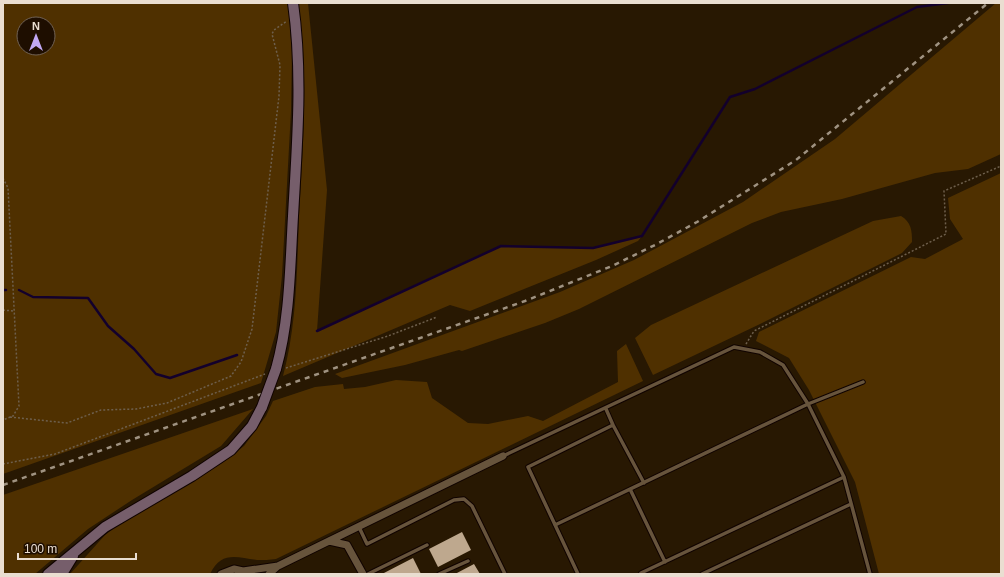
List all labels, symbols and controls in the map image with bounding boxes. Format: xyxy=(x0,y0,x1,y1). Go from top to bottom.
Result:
north arrow xyxy=(16,16,56,56)
text: N xyxy=(32,20,40,32)
scale bar xyxy=(18,535,136,561)
text: 100 m xyxy=(24,542,57,556)

